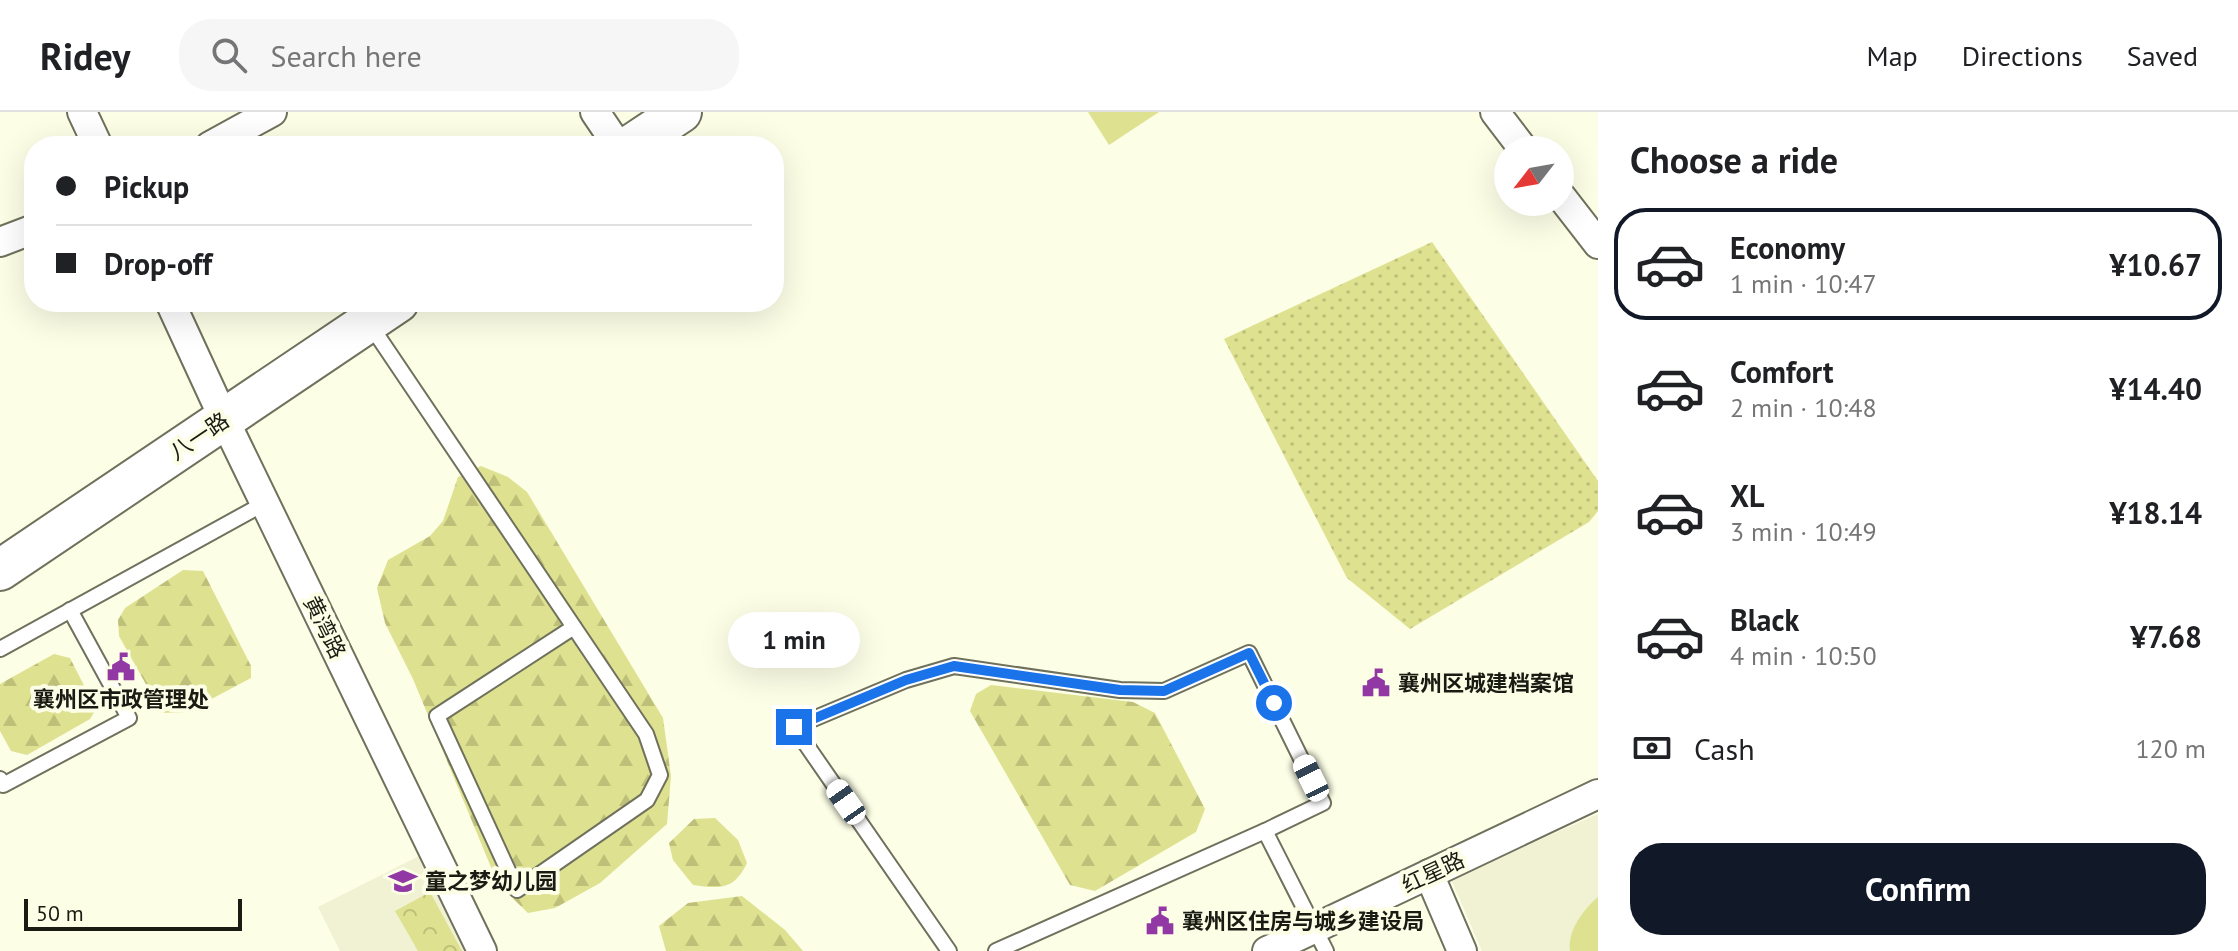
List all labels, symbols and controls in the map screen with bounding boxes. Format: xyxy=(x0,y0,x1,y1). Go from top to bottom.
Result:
search box xyxy=(179,19,739,91)
text: Ridey xyxy=(40,31,131,80)
icon: search xyxy=(207,33,251,77)
text: Search here xyxy=(271,36,422,75)
text: Map xyxy=(1867,37,1918,74)
text: Directions xyxy=(1962,37,2083,74)
text: Saved xyxy=(2127,37,2198,74)
north arrow xyxy=(1494,136,1574,216)
map controls xyxy=(1494,136,1574,216)
text: Choose a ride xyxy=(1630,136,1838,183)
text: Pickup xyxy=(104,167,189,206)
icon: car xyxy=(1634,228,1706,300)
text: Economy xyxy=(1730,228,1845,267)
text: Drop-off xyxy=(104,244,212,283)
text: ¥10.67 xyxy=(2110,245,2202,284)
text: 1 min · 10:47 xyxy=(1730,267,1877,300)
icon: car xyxy=(1634,352,1706,424)
text: Comfort xyxy=(1730,352,1833,391)
text: ¥14.40 xyxy=(2110,369,2202,408)
text: 2 min · 10:48 xyxy=(1730,391,1877,424)
street label: 八一路 xyxy=(164,406,234,466)
icon: car xyxy=(1634,476,1706,548)
text: XL xyxy=(1730,476,1764,515)
text: ¥18.14 xyxy=(2110,493,2202,532)
text: 3 min · 10:49 xyxy=(1730,515,1877,548)
street label: 黄湾路 xyxy=(298,591,352,663)
icon: car xyxy=(1634,600,1706,672)
text: Black xyxy=(1730,600,1799,639)
callout: 1 min xyxy=(728,611,860,667)
text: ¥7.68 xyxy=(2130,617,2202,656)
text: 1 min xyxy=(762,623,826,656)
text: 4 min · 10:50 xyxy=(1730,639,1877,672)
public building icon: 襄州区市政管理处 xyxy=(106,652,136,682)
public building icon: 襄州区城建档案馆 xyxy=(1361,668,1391,698)
place label: 襄州区城建档案馆 xyxy=(1398,669,1574,697)
place label: 襄州区市政管理处 xyxy=(33,685,209,713)
route start xyxy=(1256,685,1292,721)
route end xyxy=(776,709,812,745)
icon: cash xyxy=(1630,726,1674,770)
text: Cash xyxy=(1694,729,1755,768)
text: 120 m xyxy=(2135,732,2206,765)
car xyxy=(1290,751,1332,805)
car xyxy=(822,775,870,829)
button: Confirm xyxy=(1630,843,2206,935)
street label: 红星路 xyxy=(1397,845,1469,899)
school or university icon: 童之梦幼儿园 xyxy=(388,866,418,896)
place label: 童之梦幼儿园 xyxy=(425,867,557,895)
scale bar xyxy=(24,895,242,931)
text: 50 m xyxy=(36,899,84,927)
public building icon: 襄州区住房与城乡建设局 xyxy=(1145,906,1175,936)
place label: 襄州区住房与城乡建设局 xyxy=(1182,907,1424,935)

